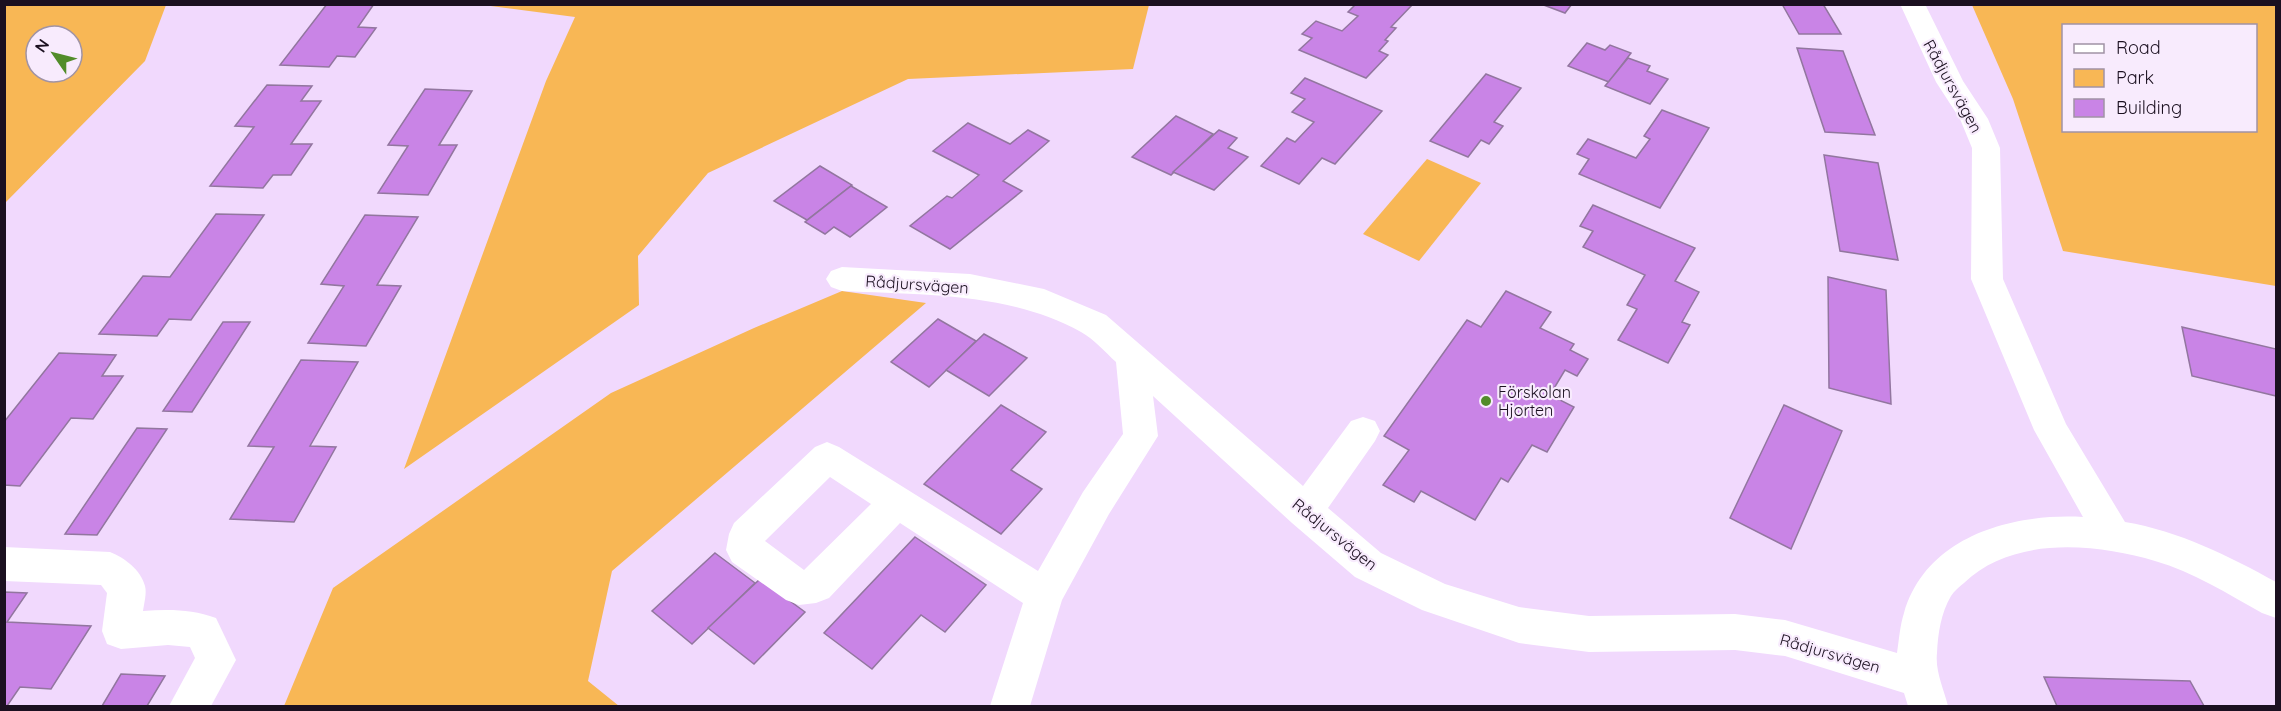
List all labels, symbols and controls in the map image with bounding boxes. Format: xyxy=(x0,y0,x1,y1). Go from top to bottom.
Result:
north arrow xyxy=(24,24,84,84)
legend xyxy=(2062,24,2257,132)
text: N xyxy=(30,35,53,56)
street label: Rådjursvägen xyxy=(1919,36,1987,136)
text: Road xyxy=(2116,36,2161,59)
text: Park xyxy=(2116,66,2154,89)
text: Building xyxy=(2116,96,2182,119)
street label: Rådjursvägen xyxy=(865,270,969,298)
place label: Förskolan Hjorten xyxy=(1498,382,1571,420)
marker: Förskolan Hjorten xyxy=(1479,394,1493,408)
street label: Rådjursvägen xyxy=(1289,494,1381,574)
street label: Rådjursvägen xyxy=(1778,629,1882,677)

